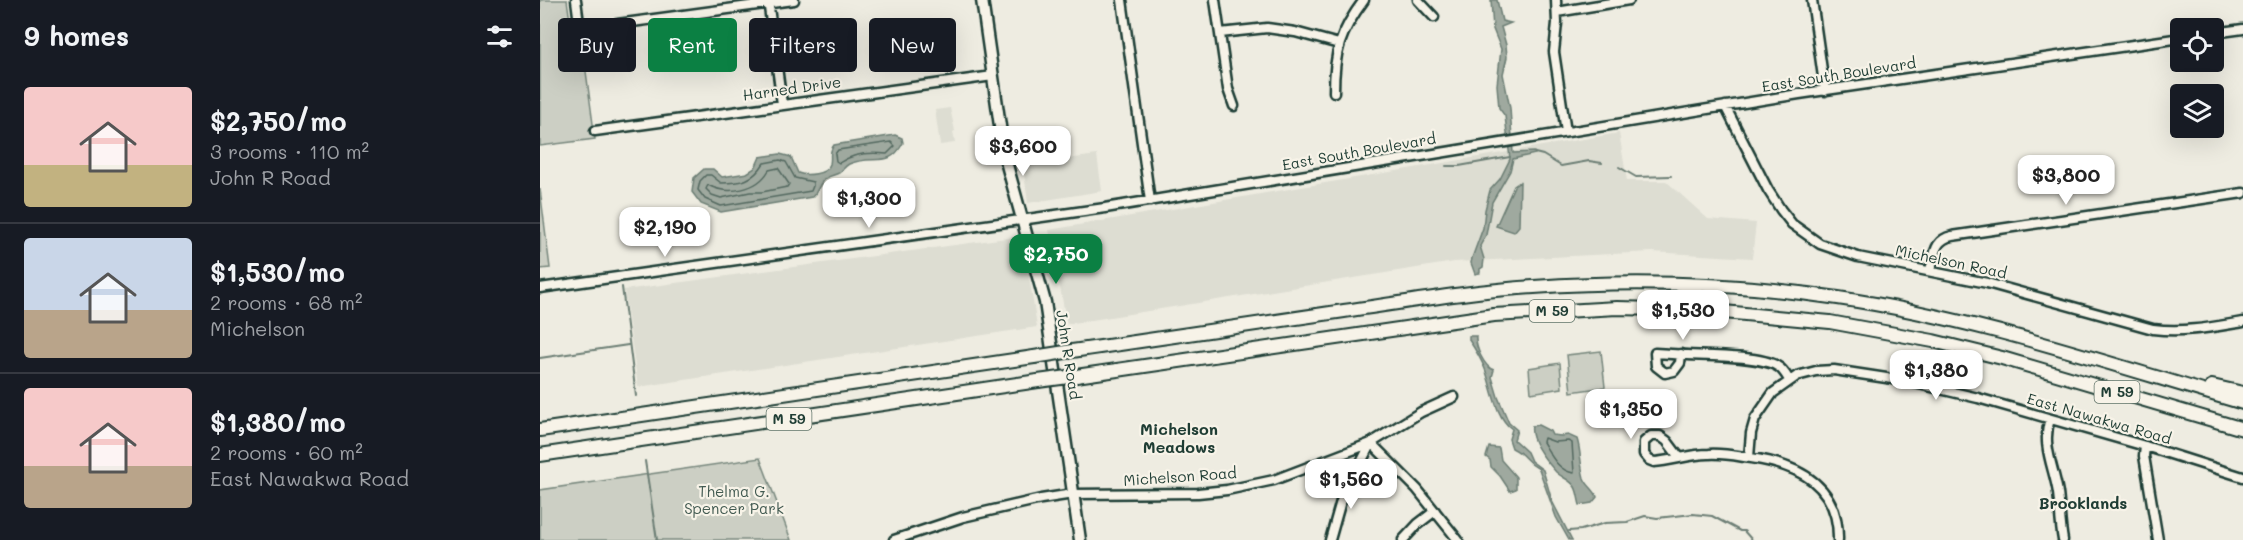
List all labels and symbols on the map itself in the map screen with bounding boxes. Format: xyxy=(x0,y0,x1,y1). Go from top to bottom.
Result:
street label: East South Boulevard xyxy=(1760,52,1917,96)
street label: Harned Drive xyxy=(741,71,842,105)
pin: $3,600 xyxy=(974,126,1072,177)
street label: East South Boulevard xyxy=(1280,128,1437,174)
pin: $3,800 xyxy=(2017,155,2115,206)
pin: $1,300 xyxy=(820,178,918,229)
pin: $2,190 xyxy=(616,207,714,258)
pin: $2,750 xyxy=(1007,234,1105,285)
street label: Michelson Road xyxy=(1894,239,2009,283)
pin: $1,530 xyxy=(1634,290,1732,341)
road number: M 59 xyxy=(1530,300,1574,322)
street label: John R Road xyxy=(1052,309,1086,401)
pin: $1,380 xyxy=(1887,350,1985,401)
road number: M 59 xyxy=(2094,381,2140,403)
street label: East Nawakwa Road xyxy=(2025,388,2174,448)
pin: $1,350 xyxy=(1582,389,1680,440)
road number: M 59 xyxy=(766,408,812,430)
district label: Michelson Meadows xyxy=(1140,418,1218,457)
pin: $1,560 xyxy=(1302,459,1400,510)
street label: Michelson Road xyxy=(1123,462,1237,490)
park label: Thelma G. Spencer Park xyxy=(684,481,784,518)
district label: Brooklands xyxy=(2039,492,2127,513)

